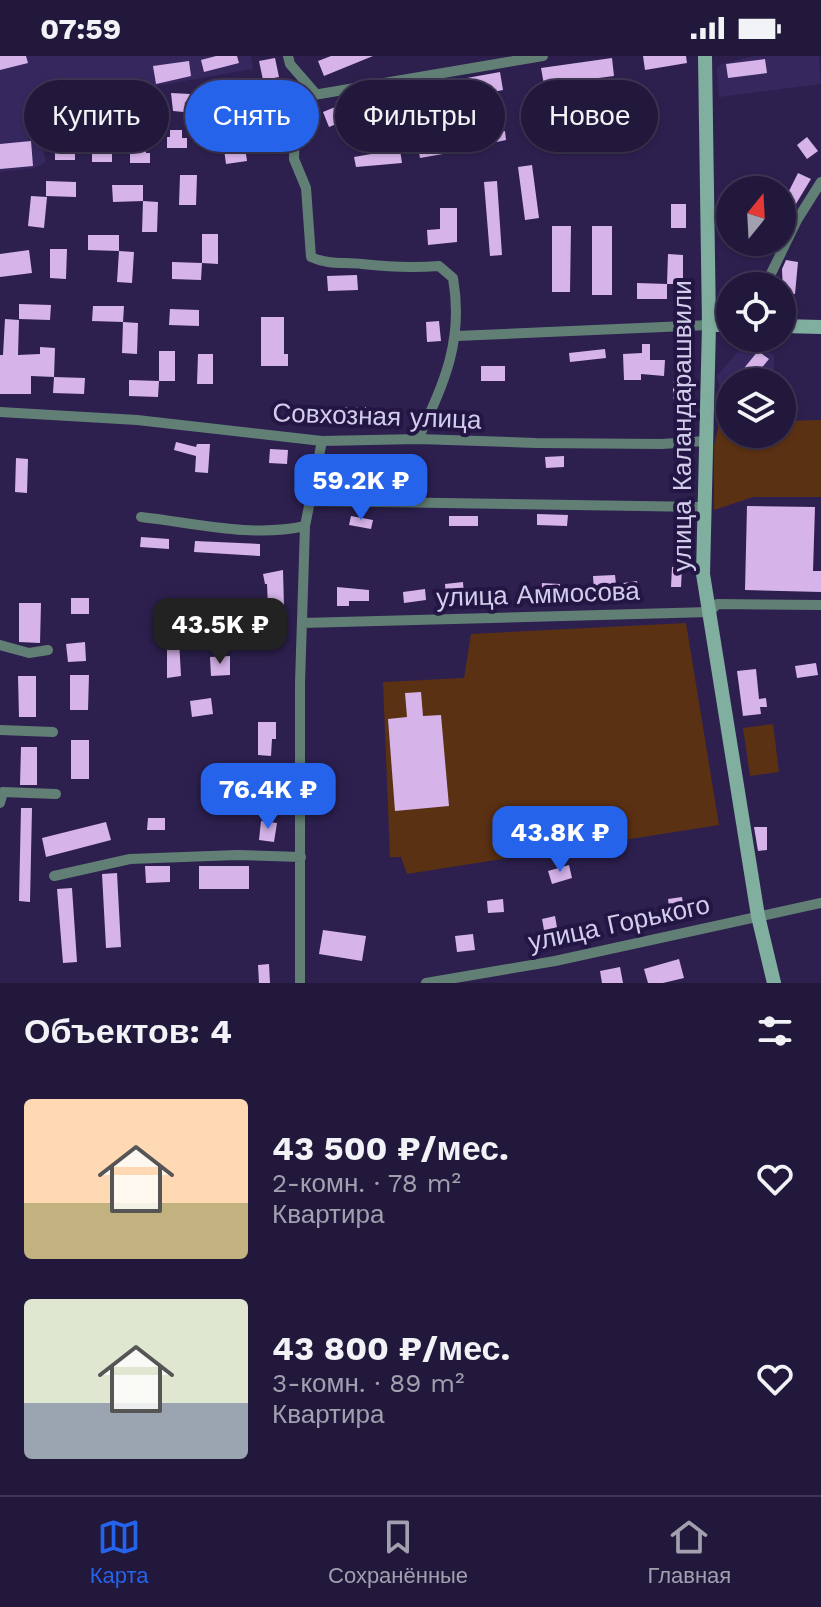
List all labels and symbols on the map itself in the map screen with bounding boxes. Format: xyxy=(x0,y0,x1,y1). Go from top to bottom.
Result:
north arrow xyxy=(716,176,796,256)
street label: улица Каландарашвили xyxy=(667,280,697,572)
street label: Совхозная улица xyxy=(272,397,483,435)
pin: 59.2K ₽ xyxy=(287,454,435,522)
street label: улица Аммосова xyxy=(436,575,641,613)
pin: 43.5K ₽ xyxy=(146,598,294,666)
pin: 76.4K ₽ xyxy=(194,763,342,831)
pin: 43.8K ₽ xyxy=(486,806,634,874)
street label: улица Горького xyxy=(526,889,712,957)

